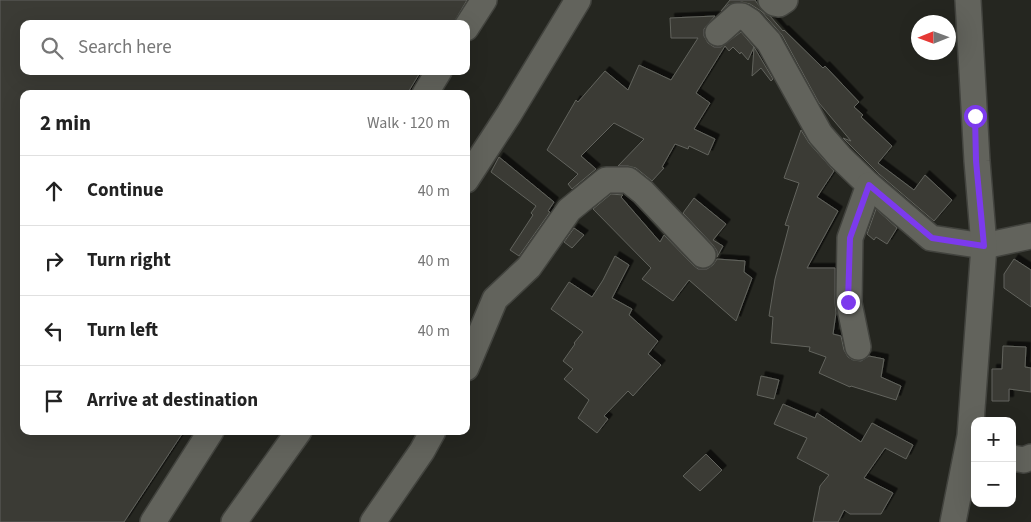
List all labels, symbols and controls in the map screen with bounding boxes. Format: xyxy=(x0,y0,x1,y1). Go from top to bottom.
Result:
north arrow xyxy=(911,15,956,60)
search box xyxy=(20,20,470,75)
icon: search xyxy=(38,34,66,62)
text: Search here xyxy=(78,34,172,61)
route start xyxy=(964,105,987,128)
text: 2 min xyxy=(40,108,91,138)
text: Walk · 120 m xyxy=(367,112,450,134)
icon: ahead xyxy=(40,177,68,205)
text: Continue xyxy=(87,177,164,204)
text: 40 m xyxy=(418,180,450,202)
icon: right xyxy=(40,247,68,275)
text: Turn right xyxy=(87,247,171,274)
text: 40 m xyxy=(418,250,450,272)
route end xyxy=(837,291,860,314)
icon: left xyxy=(40,317,68,345)
text: Turn left xyxy=(87,317,158,344)
text: 40 m xyxy=(418,320,450,342)
icon: arrive xyxy=(40,387,68,415)
text: Arrive at destination xyxy=(87,387,258,414)
map controls xyxy=(971,417,1016,507)
button: + xyxy=(971,417,1016,462)
button: − xyxy=(971,462,1016,507)

